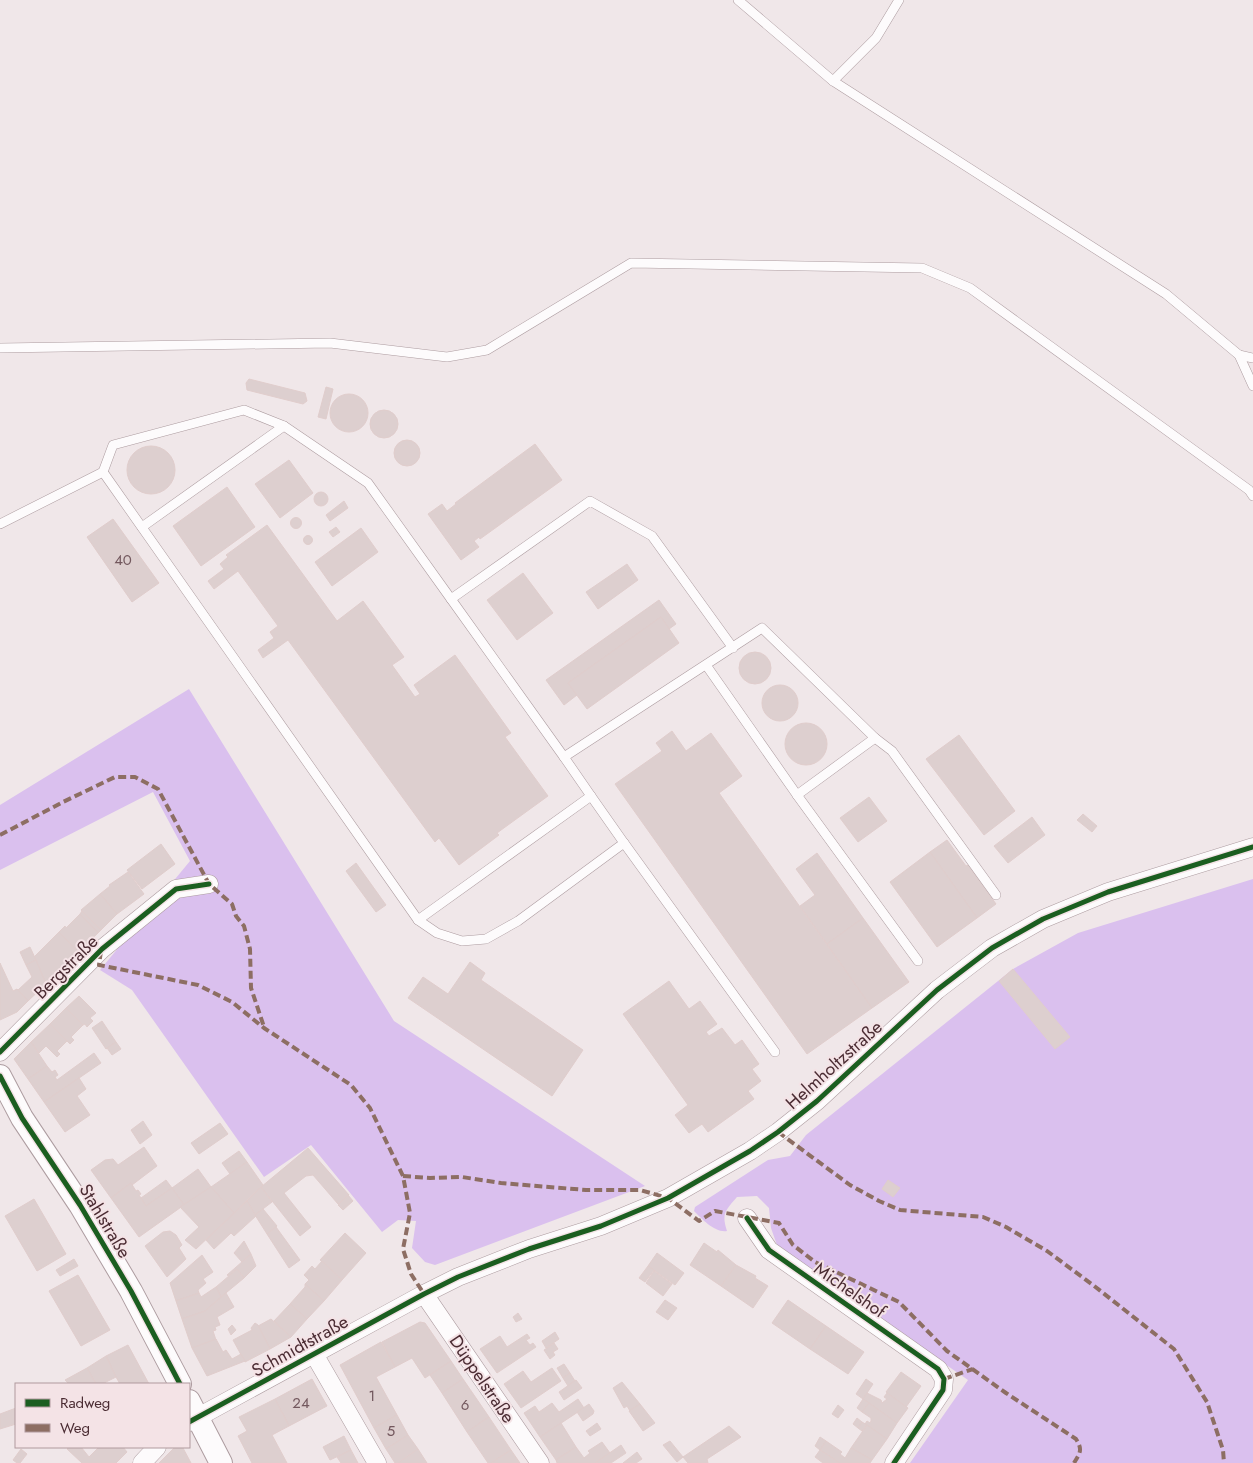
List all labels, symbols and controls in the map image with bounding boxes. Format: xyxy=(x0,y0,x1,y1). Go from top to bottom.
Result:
house number: 40 xyxy=(114,549,132,571)
street label: Bergstraße xyxy=(28,929,104,1005)
street label: Helmholtzstraße xyxy=(780,1014,888,1116)
street label: Stahlstraße xyxy=(73,1179,137,1263)
street label: Michelshof xyxy=(809,1256,892,1325)
street label: Schmidtstraße xyxy=(247,1309,353,1383)
street label: Düppelstraße xyxy=(443,1330,521,1428)
legend xyxy=(15,1383,190,1448)
house number: 1 xyxy=(369,1385,375,1407)
text: Radweg xyxy=(60,1392,110,1414)
house number: 24 xyxy=(292,1392,310,1414)
house number: 6 xyxy=(461,1394,469,1416)
text: Weg xyxy=(60,1417,90,1439)
house number: 5 xyxy=(387,1420,395,1442)

